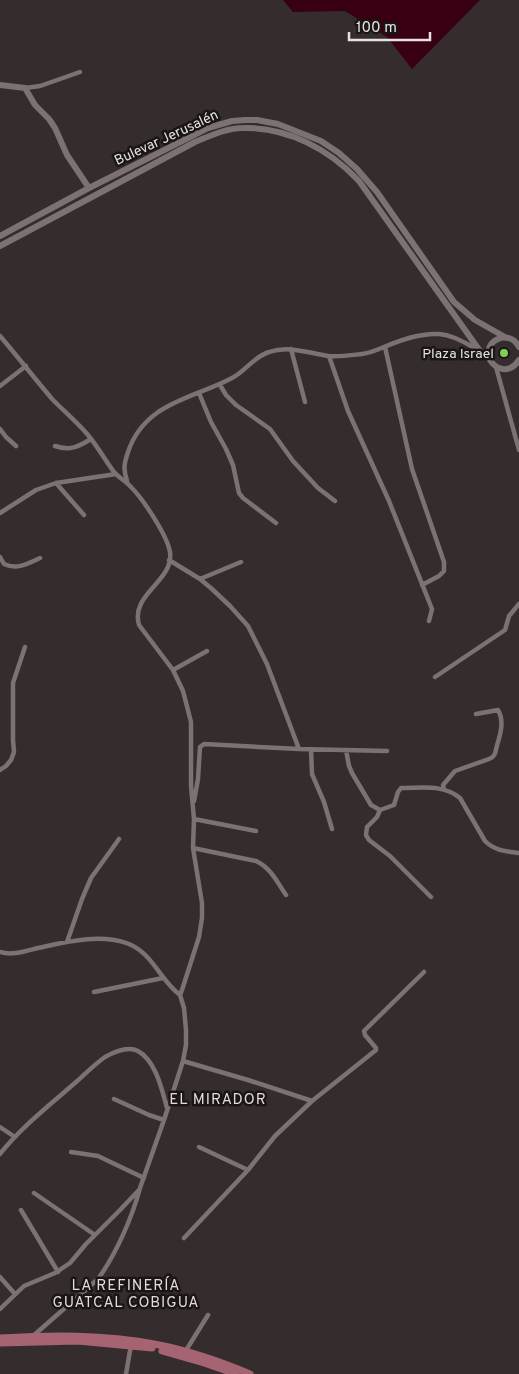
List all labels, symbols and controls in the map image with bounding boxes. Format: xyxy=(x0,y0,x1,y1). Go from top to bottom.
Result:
scale bar xyxy=(349,10,430,42)
text: 100 m xyxy=(356,19,397,38)
street label: Bulevar Jerusalén xyxy=(112,107,221,170)
place label: Plaza Israel xyxy=(422,346,494,363)
marker: Plaza Israel xyxy=(498,347,510,359)
district label: EL MIRADOR xyxy=(169,1091,267,1110)
district label: LA REFINERÍA GUATCAL COBIGUA xyxy=(52,1276,200,1313)

